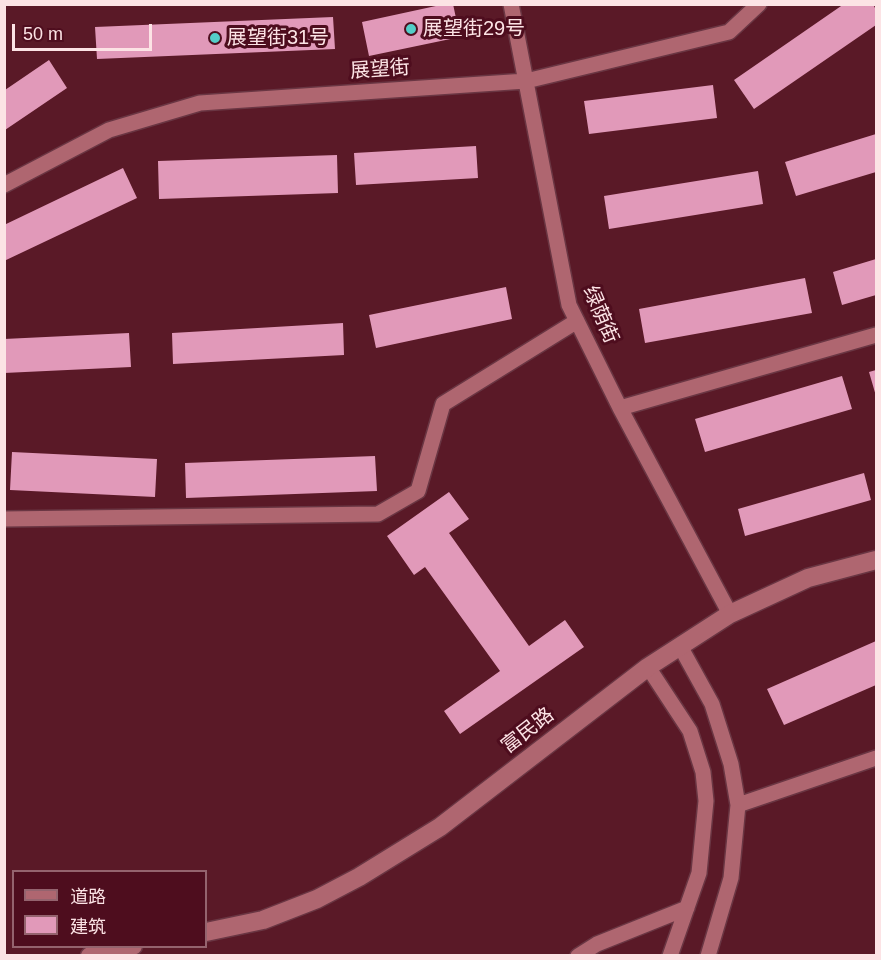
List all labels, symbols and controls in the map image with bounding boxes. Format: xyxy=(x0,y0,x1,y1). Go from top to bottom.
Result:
scale bar xyxy=(15,12,154,50)
place label: 展望街29号 xyxy=(423,17,525,41)
marker: 展望街29号 xyxy=(404,22,418,36)
text: 50 m xyxy=(23,24,63,44)
place label: 展望街31号 xyxy=(227,26,329,50)
marker: 展望街31号 xyxy=(208,31,222,45)
street label: 展望街 xyxy=(349,56,411,84)
street label: 绿荫街 xyxy=(577,283,623,347)
street label: 富民路 xyxy=(497,703,559,759)
legend xyxy=(12,870,207,948)
text: 道路 xyxy=(70,887,106,907)
text: 建筑 xyxy=(70,917,106,937)

